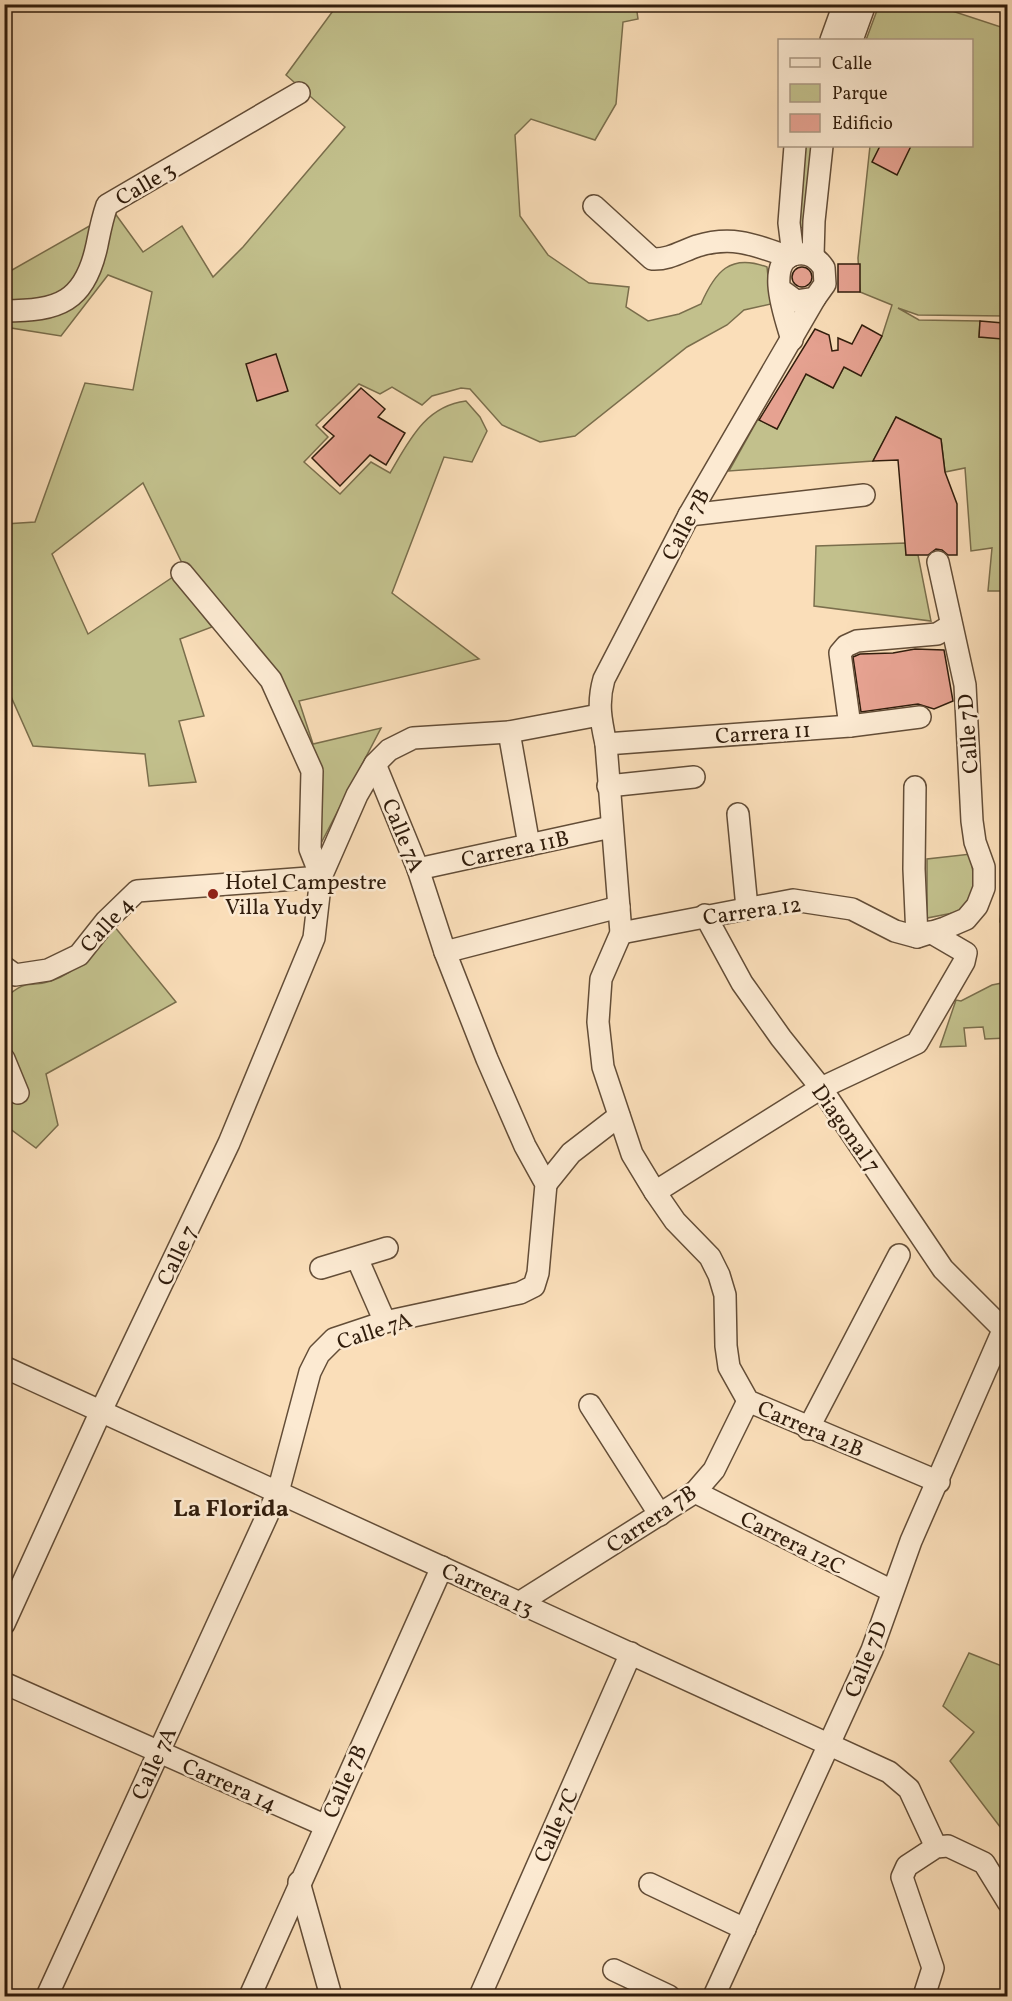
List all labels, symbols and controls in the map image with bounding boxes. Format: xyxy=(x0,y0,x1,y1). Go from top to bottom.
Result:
legend xyxy=(778,39,973,147)
text: Calle xyxy=(832,52,872,77)
text: Parque xyxy=(832,82,887,107)
text: Edificio xyxy=(832,112,893,137)
street label: Calle 3 xyxy=(111,156,182,215)
street label: Calle 7B xyxy=(655,484,719,567)
street label: Calle 7D xyxy=(951,693,988,775)
street label: Carrera 11 xyxy=(714,716,812,753)
street label: Calle 7A xyxy=(373,794,431,878)
street label: Carrera 11B xyxy=(459,824,572,877)
place label: Hotel Campestre Villa Yudy xyxy=(225,868,387,924)
marker: Hotel Campestre Villa Yudy xyxy=(206,887,220,901)
street label: Carrera 12 xyxy=(701,890,804,935)
street label: Calle 4 xyxy=(74,891,142,961)
street label: Diagonal 7 xyxy=(803,1079,887,1180)
street label: Calle 7 xyxy=(150,1221,206,1292)
street label: Calle 7A xyxy=(333,1306,416,1359)
street label: Carrera 12B xyxy=(752,1394,868,1467)
street label: Carrera 7B xyxy=(601,1478,704,1562)
district label: La Florida xyxy=(173,1493,289,1527)
street label: Carrera 12C xyxy=(734,1505,849,1584)
street label: Carrera 13 xyxy=(436,1556,538,1626)
street label: Calle 7D xyxy=(838,1617,897,1703)
street label: Calle 7A xyxy=(125,1722,186,1806)
street label: Calle 7B xyxy=(316,1740,376,1824)
street label: Carrera 14 xyxy=(177,1752,281,1821)
street label: Calle 7C xyxy=(527,1784,587,1868)

